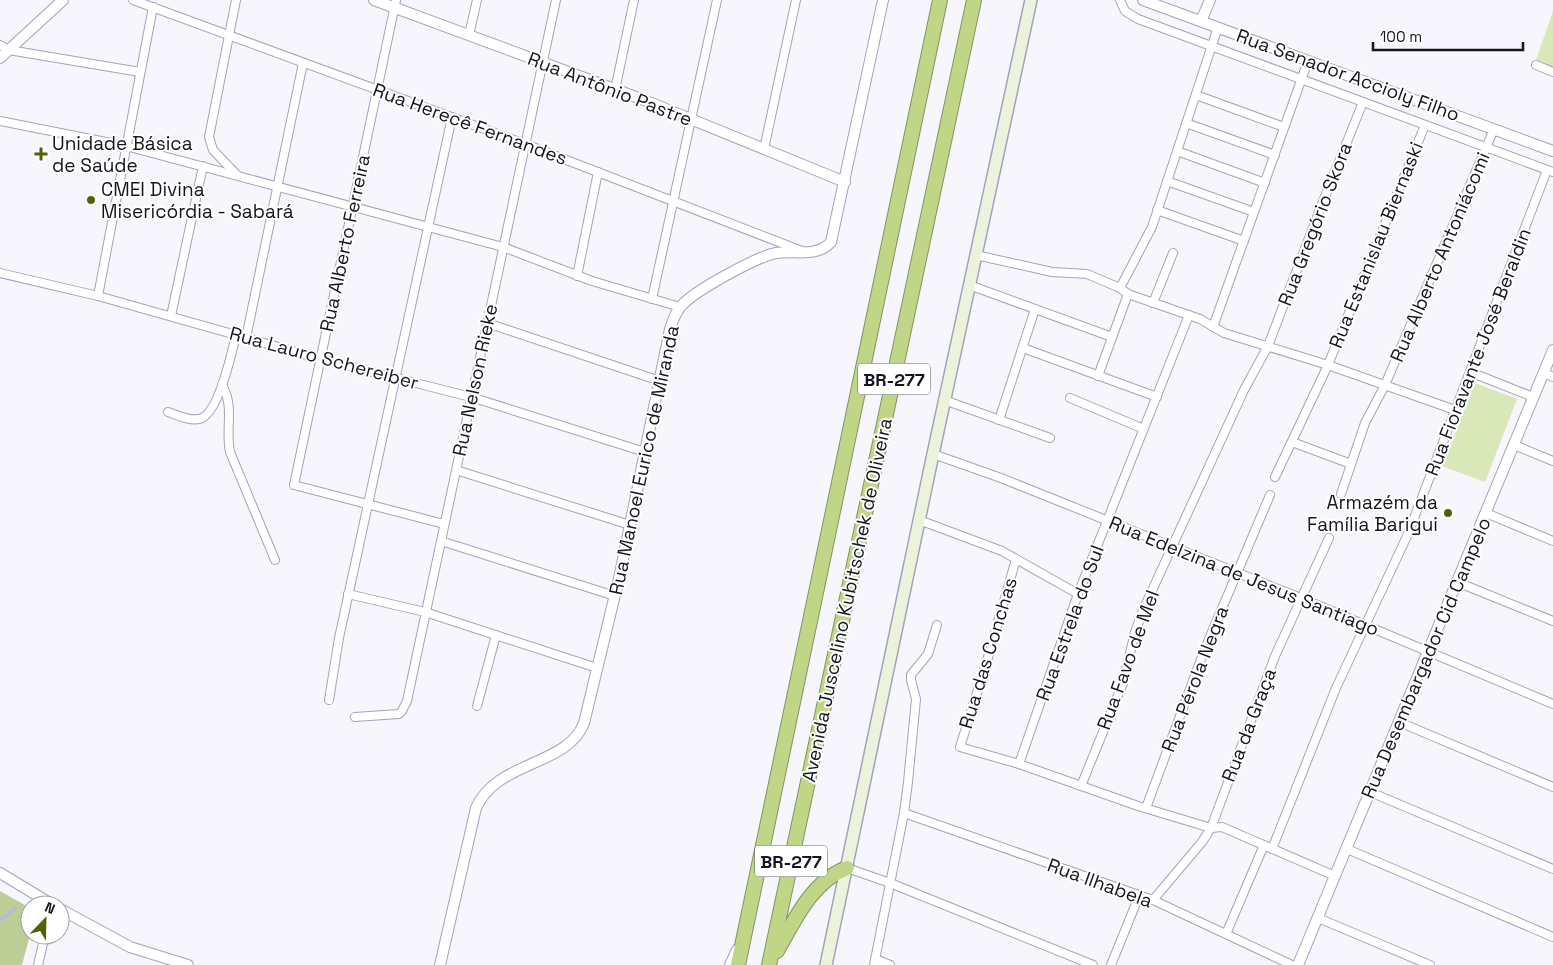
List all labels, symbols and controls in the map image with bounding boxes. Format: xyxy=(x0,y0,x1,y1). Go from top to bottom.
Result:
scale bar xyxy=(1373,20,1523,52)
street label: Rua Senador Accioly Filho xyxy=(1233,23,1463,127)
text: 100 m xyxy=(1380,27,1422,46)
street label: Rua Antônio Pastre xyxy=(524,46,696,132)
street label: Rua Herecê Fernandes xyxy=(369,77,571,171)
place label: Unidade Básica de Saúde xyxy=(52,131,193,178)
street label: Rua Estanislau Biernaski xyxy=(1323,138,1429,352)
street label: Rua Gregório Skora xyxy=(1272,139,1358,309)
marker: Unidade Básica de Saúde xyxy=(34,147,48,161)
street label: Rua Alberto Antoniácomi xyxy=(1384,148,1496,366)
street label: Rua Alberto Ferreira xyxy=(314,152,376,334)
place label: CMEI Divina Misericórdia - Sabará xyxy=(101,177,294,224)
marker: CMEI Divina Misericórdia - Sabará xyxy=(85,194,97,206)
street label: Rua Fioravante José Beraldin xyxy=(1419,224,1537,480)
street label: Rua Nelson Rieke xyxy=(447,302,503,458)
street label: Rua Lauro Schereiber xyxy=(227,321,421,395)
street label: Rua Manoel Eurico de Miranda xyxy=(603,323,685,597)
road number: BR-277 xyxy=(858,364,930,394)
street label: Avenida Juscelino Kubitschek de Oliveira xyxy=(796,416,898,784)
place label: Armazém da Família Barigui xyxy=(1307,490,1438,537)
marker: Armazém da Família Barigui xyxy=(1442,507,1454,519)
street label: Rua Edelzina de Jesus Santiago xyxy=(1105,510,1383,642)
street label: Rua Desembargador Cid Campelo xyxy=(1355,514,1497,802)
street label: Rua Estrela do Sul xyxy=(1030,542,1110,704)
street label: Rua das Conchas xyxy=(953,574,1023,732)
street label: Rua Favo de Mel xyxy=(1091,587,1165,733)
street label: Rua Pérola Negra xyxy=(1156,602,1234,756)
street label: Rua da Graça xyxy=(1216,665,1282,785)
road number: BR-277 xyxy=(755,846,827,876)
street label: Rua Ilhabela xyxy=(1044,852,1156,914)
north arrow xyxy=(20,895,70,945)
text: N xyxy=(42,898,58,918)

